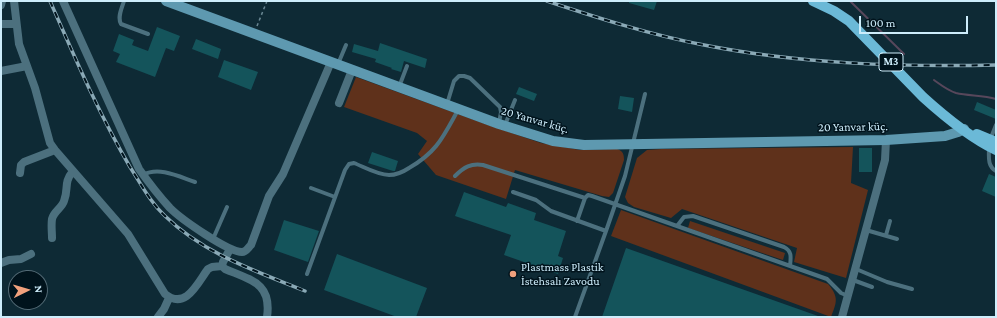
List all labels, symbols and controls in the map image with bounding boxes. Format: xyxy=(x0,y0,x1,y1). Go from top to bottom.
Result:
scale bar xyxy=(861,8,970,34)
text: 100 m xyxy=(866,16,895,30)
road number: M3 xyxy=(879,53,903,71)
street label: 20 Yanvar küç. xyxy=(500,103,570,137)
street label: 20 Yanvar küç. xyxy=(818,119,888,135)
place label: Plastmass Plastik İstehsalı Zavodu xyxy=(521,260,604,288)
marker: Plastmass Plastik İstehsalı Zavodu xyxy=(508,269,518,279)
north arrow xyxy=(8,270,48,310)
text: N xyxy=(33,285,45,293)

